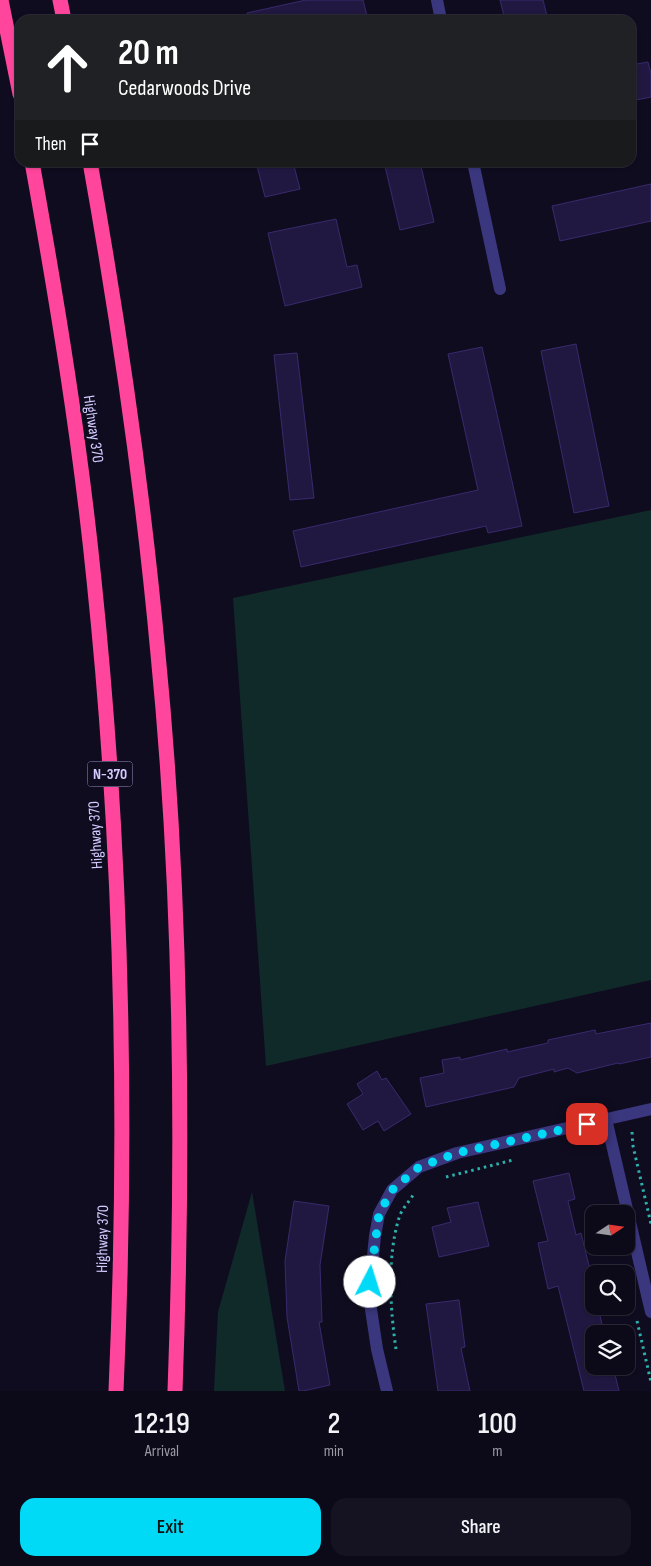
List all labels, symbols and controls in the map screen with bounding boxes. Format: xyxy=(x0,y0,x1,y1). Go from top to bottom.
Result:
text: 20 m xyxy=(118,32,179,75)
icon: ahead xyxy=(35,35,100,100)
text: Cedarwoods Drive xyxy=(118,75,251,102)
icon: arrive xyxy=(76,130,104,158)
text: Then xyxy=(35,133,66,156)
street label: Highway 370 xyxy=(79,394,107,464)
road number: N-370 xyxy=(88,762,132,786)
street label: Highway 370 xyxy=(85,801,107,869)
pin xyxy=(566,1103,608,1145)
icon: arrive xyxy=(573,1110,601,1138)
street label: Highway 370 xyxy=(93,1205,113,1273)
north arrow xyxy=(585,1205,635,1255)
map controls xyxy=(585,1205,635,1375)
position arrow xyxy=(343,1255,395,1307)
button: search xyxy=(585,1265,635,1315)
button: layers xyxy=(585,1325,635,1375)
text: 12:19 xyxy=(134,1406,190,1442)
text: 2 xyxy=(327,1406,340,1442)
text: 100 xyxy=(478,1406,517,1442)
text: Arrival xyxy=(145,1442,179,1461)
text: min xyxy=(324,1442,344,1461)
text: m xyxy=(492,1442,503,1461)
button: Exit xyxy=(20,1498,321,1556)
button: Share xyxy=(331,1498,631,1556)

